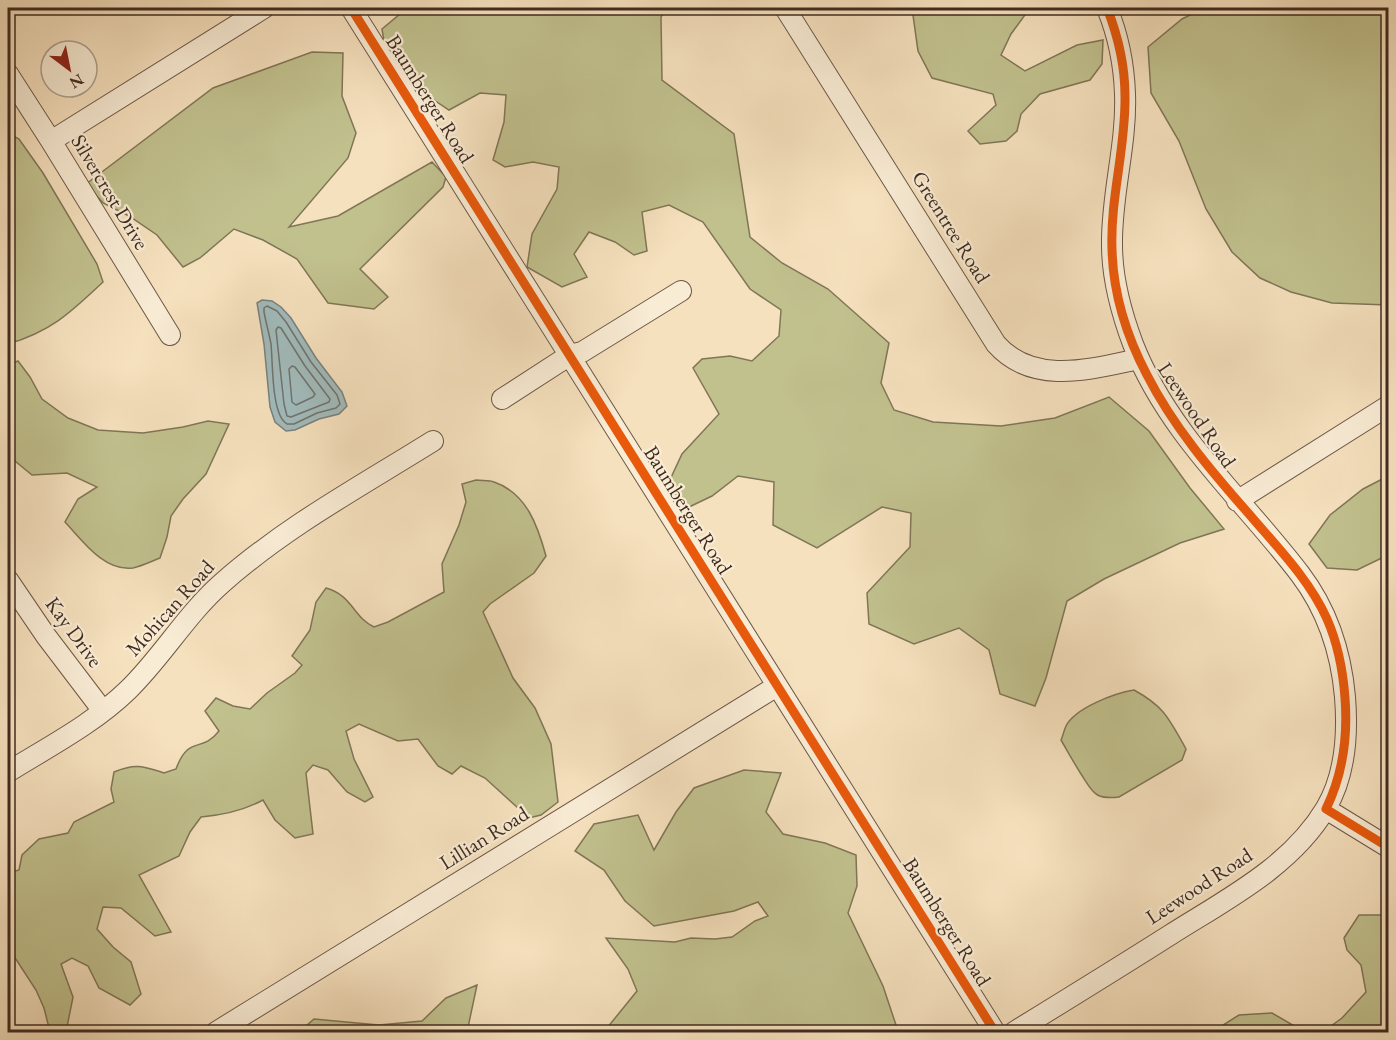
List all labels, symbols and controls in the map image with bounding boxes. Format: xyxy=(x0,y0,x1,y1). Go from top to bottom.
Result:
street label: Baumberger Road xyxy=(380,29,481,168)
north arrow xyxy=(39,39,99,99)
text: N xyxy=(66,69,88,94)
street label: Silvercrest Drive xyxy=(65,129,155,254)
street label: Greentree Road xyxy=(906,166,997,288)
street label: Leewood Road xyxy=(1152,357,1243,473)
street label: Baumberger Road xyxy=(638,440,739,579)
street label: Mohican Road xyxy=(119,554,220,661)
street label: Kay Drive xyxy=(40,591,109,672)
street label: Lillian Road xyxy=(434,799,534,876)
street label: Leewood Road xyxy=(1140,841,1257,930)
street label: Baumberger Road xyxy=(897,852,998,991)

